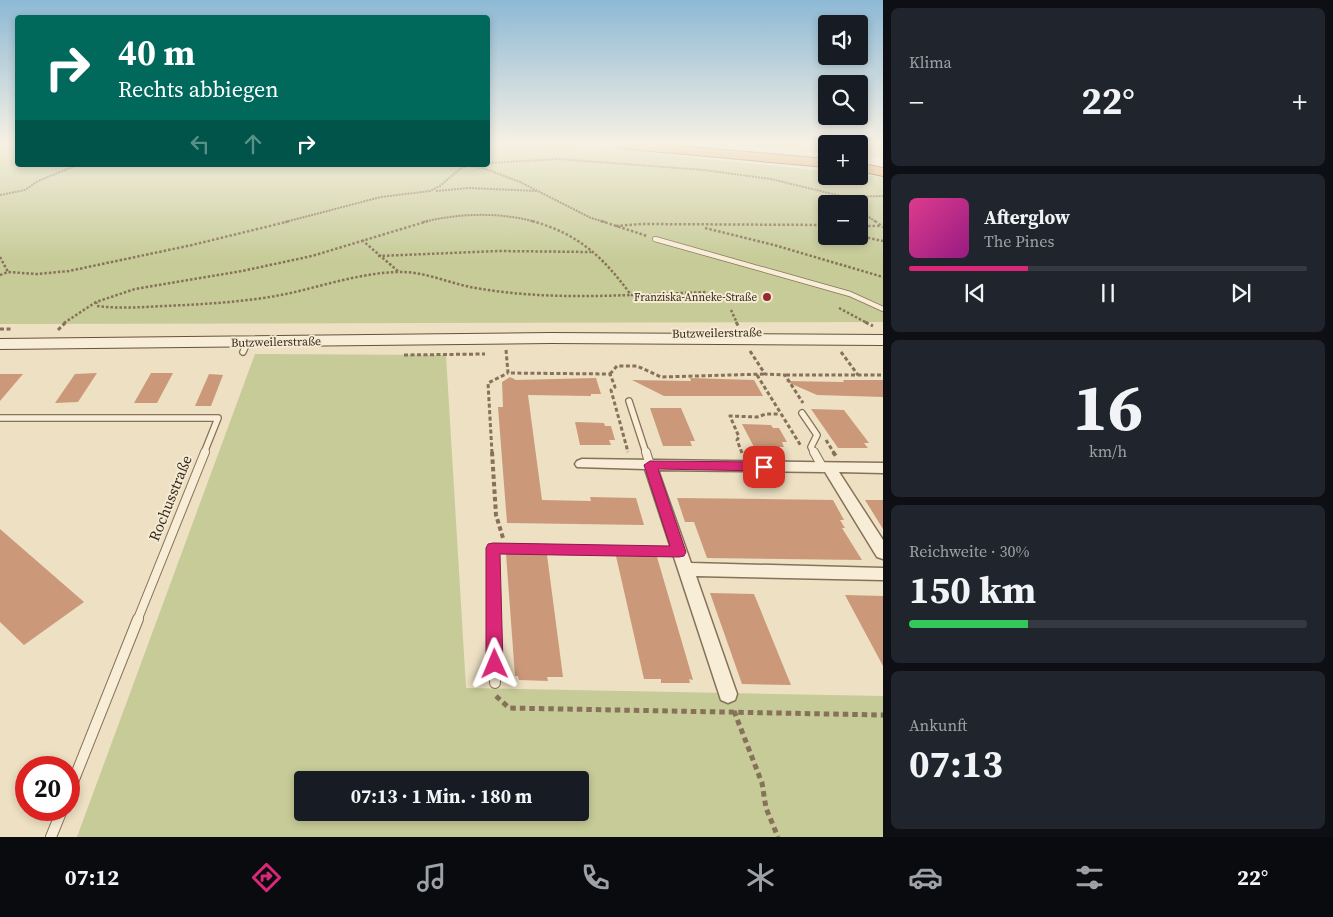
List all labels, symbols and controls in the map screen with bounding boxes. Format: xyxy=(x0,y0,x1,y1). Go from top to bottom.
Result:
map controls xyxy=(818,15,868,245)
button: sound xyxy=(818,15,868,65)
text: 40 m xyxy=(118,29,195,77)
icon: right xyxy=(35,35,100,100)
text: Klima xyxy=(909,51,952,73)
text: Rechts abbiegen xyxy=(118,74,279,104)
button: search xyxy=(818,75,868,125)
text: 22° xyxy=(1081,75,1135,127)
text: − xyxy=(909,83,924,121)
text: + xyxy=(1292,83,1307,121)
icon: left xyxy=(186,130,214,158)
icon: ahead xyxy=(239,130,267,158)
icon: right xyxy=(292,130,320,158)
button: + xyxy=(818,135,868,185)
button: − xyxy=(818,195,868,245)
text: Afterglow xyxy=(984,204,1070,230)
text: The Pines xyxy=(984,230,1054,252)
icon: previous xyxy=(961,279,989,307)
icon: pause xyxy=(1094,279,1122,307)
icon: next xyxy=(1227,279,1255,307)
place label: Franziska-Anneke-Straße xyxy=(634,290,757,305)
marker: Franziska-Anneke-Straße xyxy=(761,291,773,303)
street label: Butzweilerstraße xyxy=(672,324,762,342)
street label: Butzweilerstraße xyxy=(231,333,321,351)
text: 16 xyxy=(1073,363,1143,452)
text: km/h xyxy=(1089,440,1127,462)
pin xyxy=(743,446,785,488)
street label: Rochusstraße xyxy=(143,452,197,544)
icon: arrive xyxy=(750,453,778,481)
text: Reichweite · 30% xyxy=(909,540,1029,562)
text: 150 km xyxy=(909,564,1036,616)
position arrow xyxy=(468,637,520,689)
text: Ankunft xyxy=(909,714,967,736)
text: 07:13 xyxy=(909,738,1003,790)
speed limit sign: 20 xyxy=(15,756,80,821)
text: 07:13 · 1 Min. · 180 m xyxy=(351,783,532,809)
icon: directions xyxy=(249,860,284,895)
icon: music xyxy=(414,860,449,895)
icon: phone xyxy=(578,860,613,895)
icon: climate xyxy=(743,860,778,895)
icon: car xyxy=(908,860,943,895)
icon: filters xyxy=(1072,860,1107,895)
text: 07:12 xyxy=(65,862,119,892)
text: 22° xyxy=(1237,862,1268,892)

